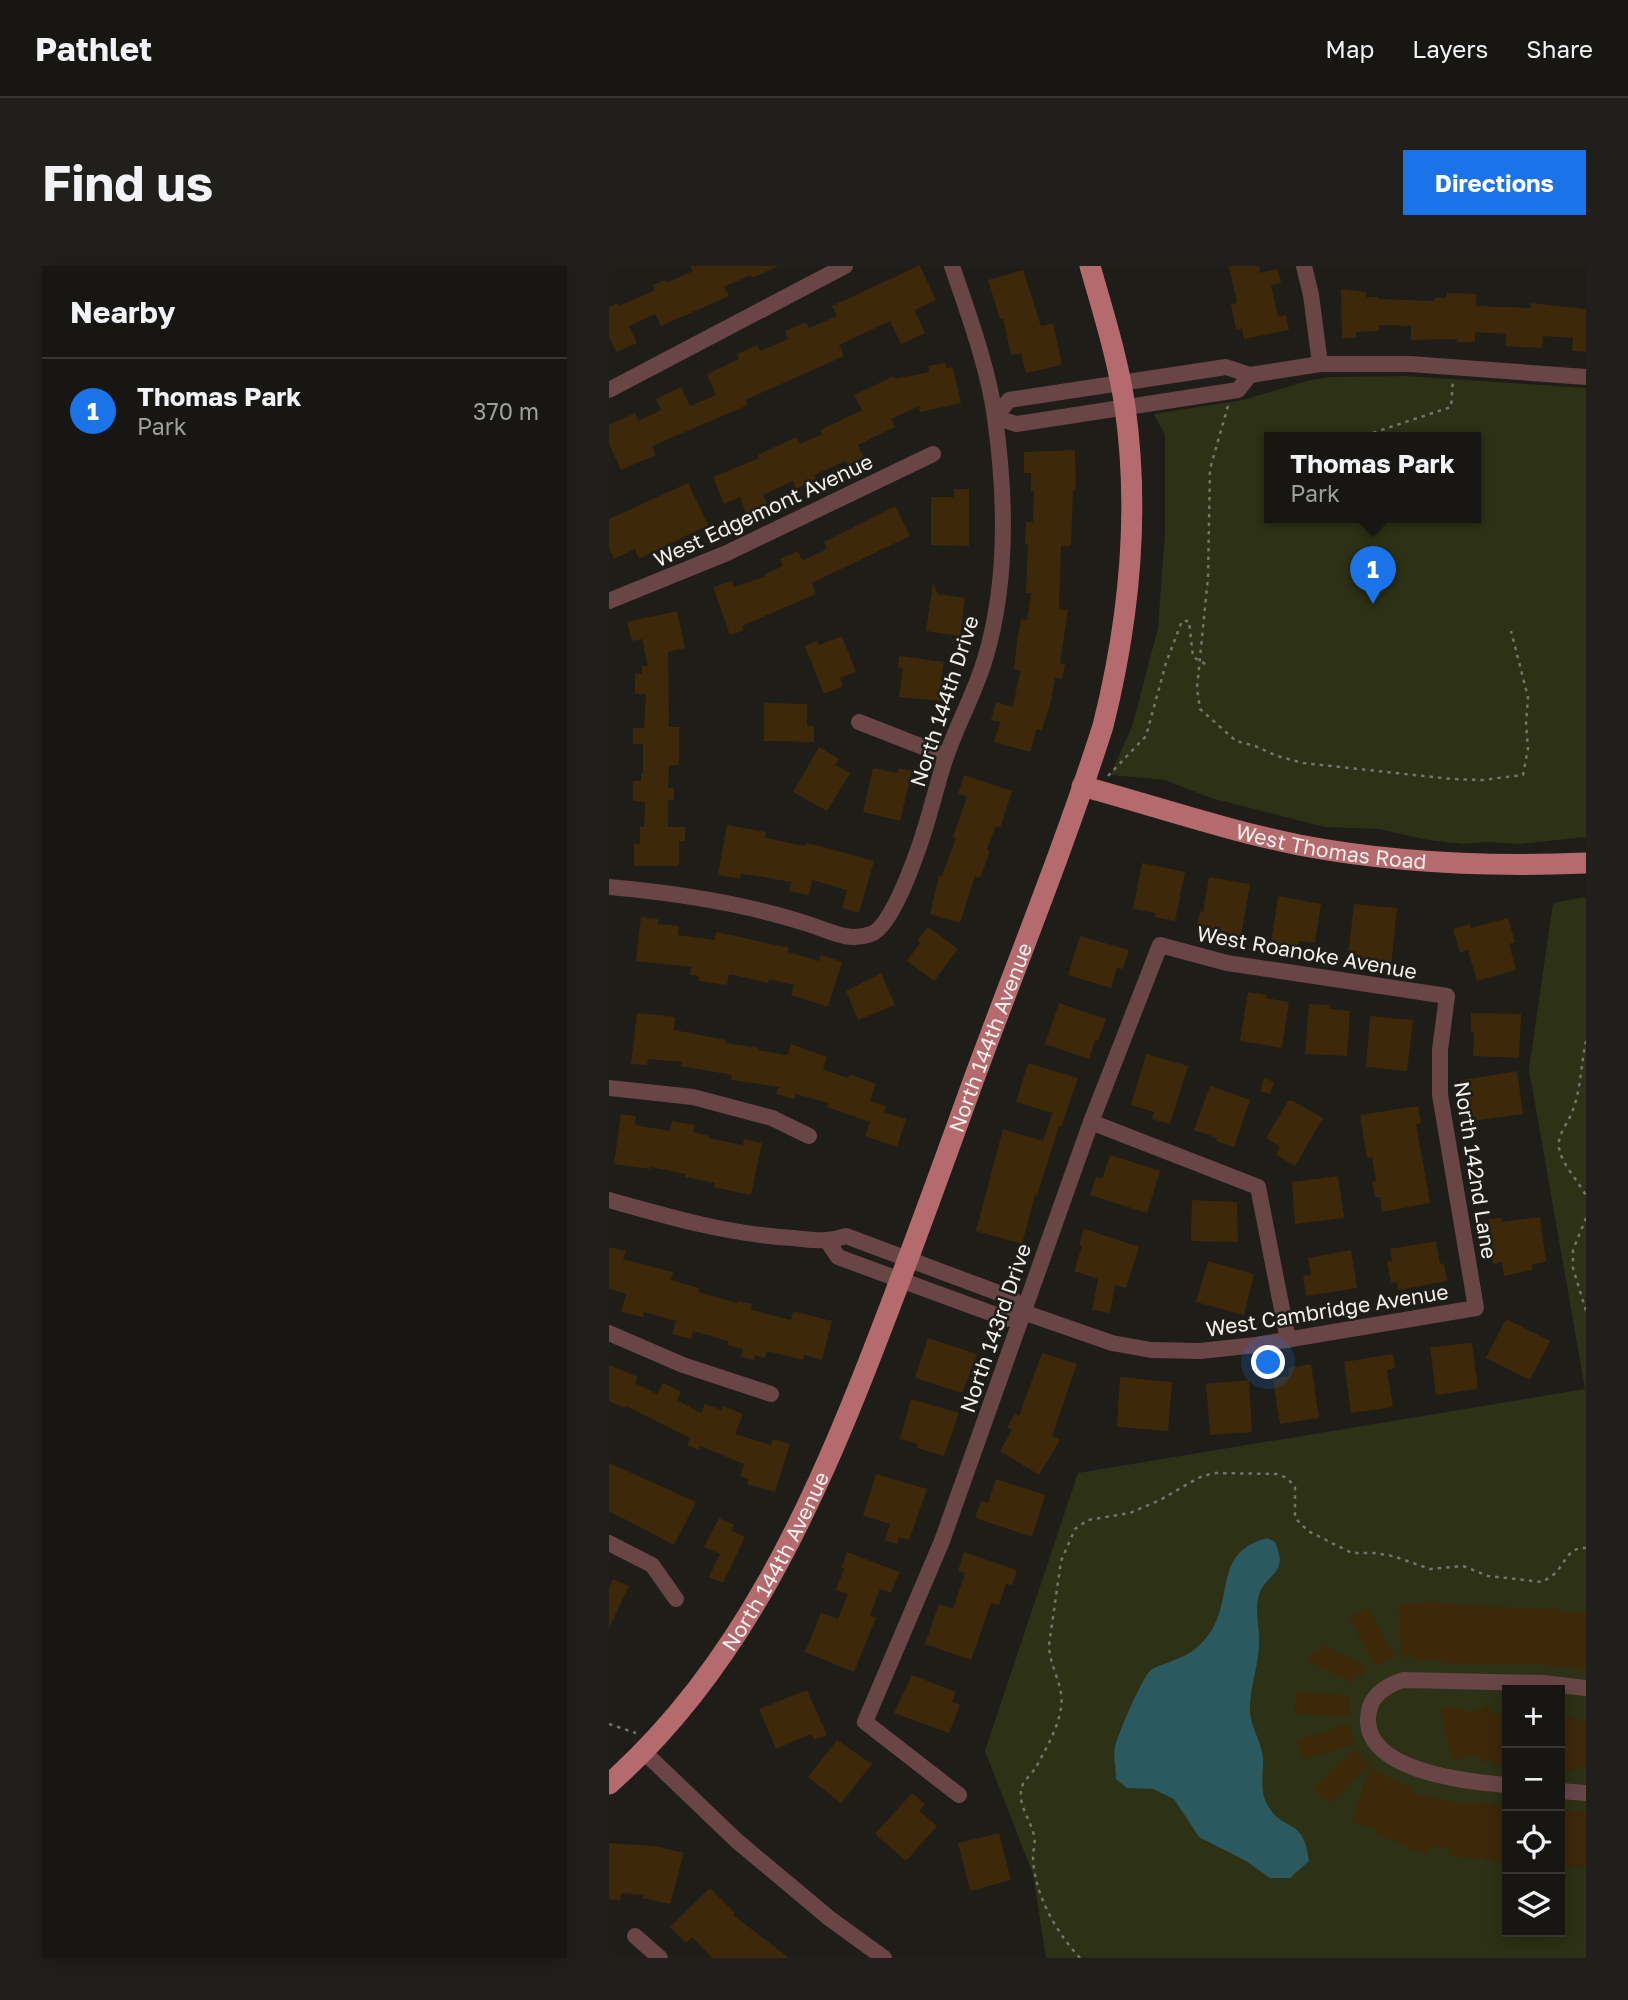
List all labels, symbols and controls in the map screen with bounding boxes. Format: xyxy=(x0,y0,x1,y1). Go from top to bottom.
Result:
text: Pathlet xyxy=(35,29,152,68)
text: Map xyxy=(1325,34,1374,63)
text: Layers xyxy=(1412,34,1488,63)
text: Share xyxy=(1526,34,1593,63)
button: Directions xyxy=(1403,150,1586,215)
text: Find us xyxy=(42,153,213,212)
text: Nearby xyxy=(70,294,175,330)
text: Thomas Park xyxy=(137,381,301,412)
text: 1 xyxy=(87,397,99,425)
text: 370 m xyxy=(473,397,539,425)
text: Park xyxy=(137,412,187,440)
popup xyxy=(1264,432,1481,523)
street label: West Edgemont Avenue xyxy=(649,448,877,572)
text: Thomas Park xyxy=(1290,448,1455,479)
text: Park xyxy=(1290,479,1340,507)
pin: 1 xyxy=(1350,546,1396,604)
street label: North 144th Drive xyxy=(904,612,984,790)
street label: West Thomas Road xyxy=(1233,818,1428,874)
street label: West Roanoke Avenue xyxy=(1195,920,1419,984)
street label: North 144th Avenue xyxy=(943,939,1037,1136)
street label: North 142nd Lane xyxy=(1449,1079,1503,1261)
street label: North 143rd Drive xyxy=(954,1240,1036,1416)
street label: West Cambridge Avenue xyxy=(1204,1278,1450,1342)
your location xyxy=(1251,1345,1285,1379)
street label: North 144th Avenue xyxy=(716,1467,834,1656)
map controls xyxy=(1502,1685,1565,1937)
button: + xyxy=(1502,1685,1565,1748)
button: − xyxy=(1502,1748,1565,1811)
button: locate xyxy=(1502,1811,1565,1874)
button: layers xyxy=(1502,1874,1565,1937)

